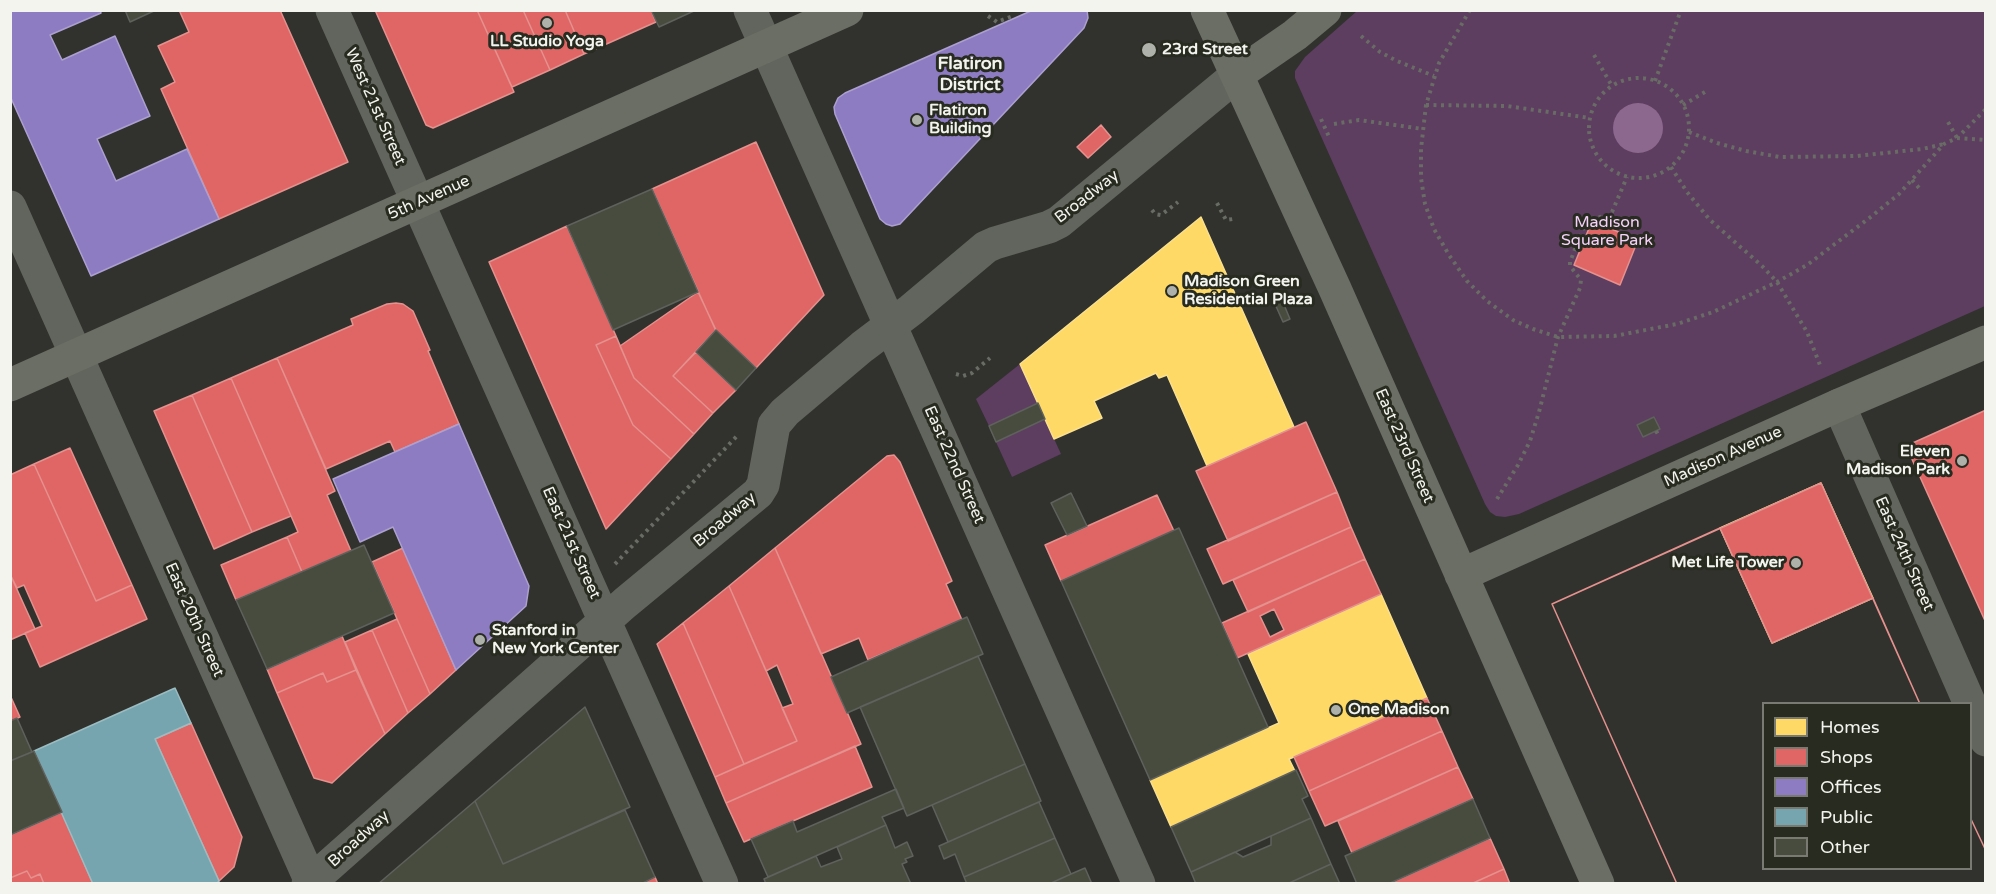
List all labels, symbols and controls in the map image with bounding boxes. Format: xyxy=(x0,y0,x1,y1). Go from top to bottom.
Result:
marker: LL Studio Yoga xyxy=(540,16,554,30)
place label: LL Studio Yoga xyxy=(490,32,604,52)
place label: 23rd Street xyxy=(1162,40,1248,60)
marker: 23rd Street xyxy=(1140,41,1158,59)
street label: West 21st Street xyxy=(341,45,409,169)
district label: Flatiron District xyxy=(937,53,1003,96)
place label: Flatiron Building xyxy=(929,101,992,139)
marker: Flatiron Building xyxy=(910,113,924,127)
street label: Broadway xyxy=(1051,166,1123,228)
street label: 5th Avenue xyxy=(385,171,473,225)
park label: Madison Square Park xyxy=(1561,213,1653,251)
place label: Madison Green Residential Plaza xyxy=(1184,272,1313,310)
marker: Madison Green Residential Plaza xyxy=(1165,284,1179,298)
street label: East 23rd Street xyxy=(1370,386,1438,506)
street label: East 22nd Street xyxy=(919,403,989,527)
street label: Madison Avenue xyxy=(1661,422,1785,492)
place label: Eleven Madison Park xyxy=(1846,442,1950,480)
marker: Eleven Madison Park xyxy=(1955,454,1969,468)
street label: East 21st Street xyxy=(538,484,604,602)
street label: Broadway xyxy=(690,488,760,552)
street label: East 24th Street xyxy=(1870,494,1938,614)
place label: Met Life Tower xyxy=(1671,553,1784,573)
marker: Met Life Tower xyxy=(1789,556,1803,570)
street label: East 20th Street xyxy=(160,560,228,680)
place label: Stanford in New York Center xyxy=(492,621,619,659)
marker: Stanford in New York Center xyxy=(473,633,487,647)
place label: One Madison xyxy=(1348,700,1449,720)
legend xyxy=(1762,702,1972,870)
marker: One Madison xyxy=(1329,703,1343,717)
text: Homes xyxy=(1820,716,1880,738)
text: Shops xyxy=(1820,746,1873,768)
text: Offices xyxy=(1820,776,1882,798)
text: Public xyxy=(1820,806,1873,828)
street label: Broadway xyxy=(324,807,394,871)
text: Other xyxy=(1820,836,1870,858)

